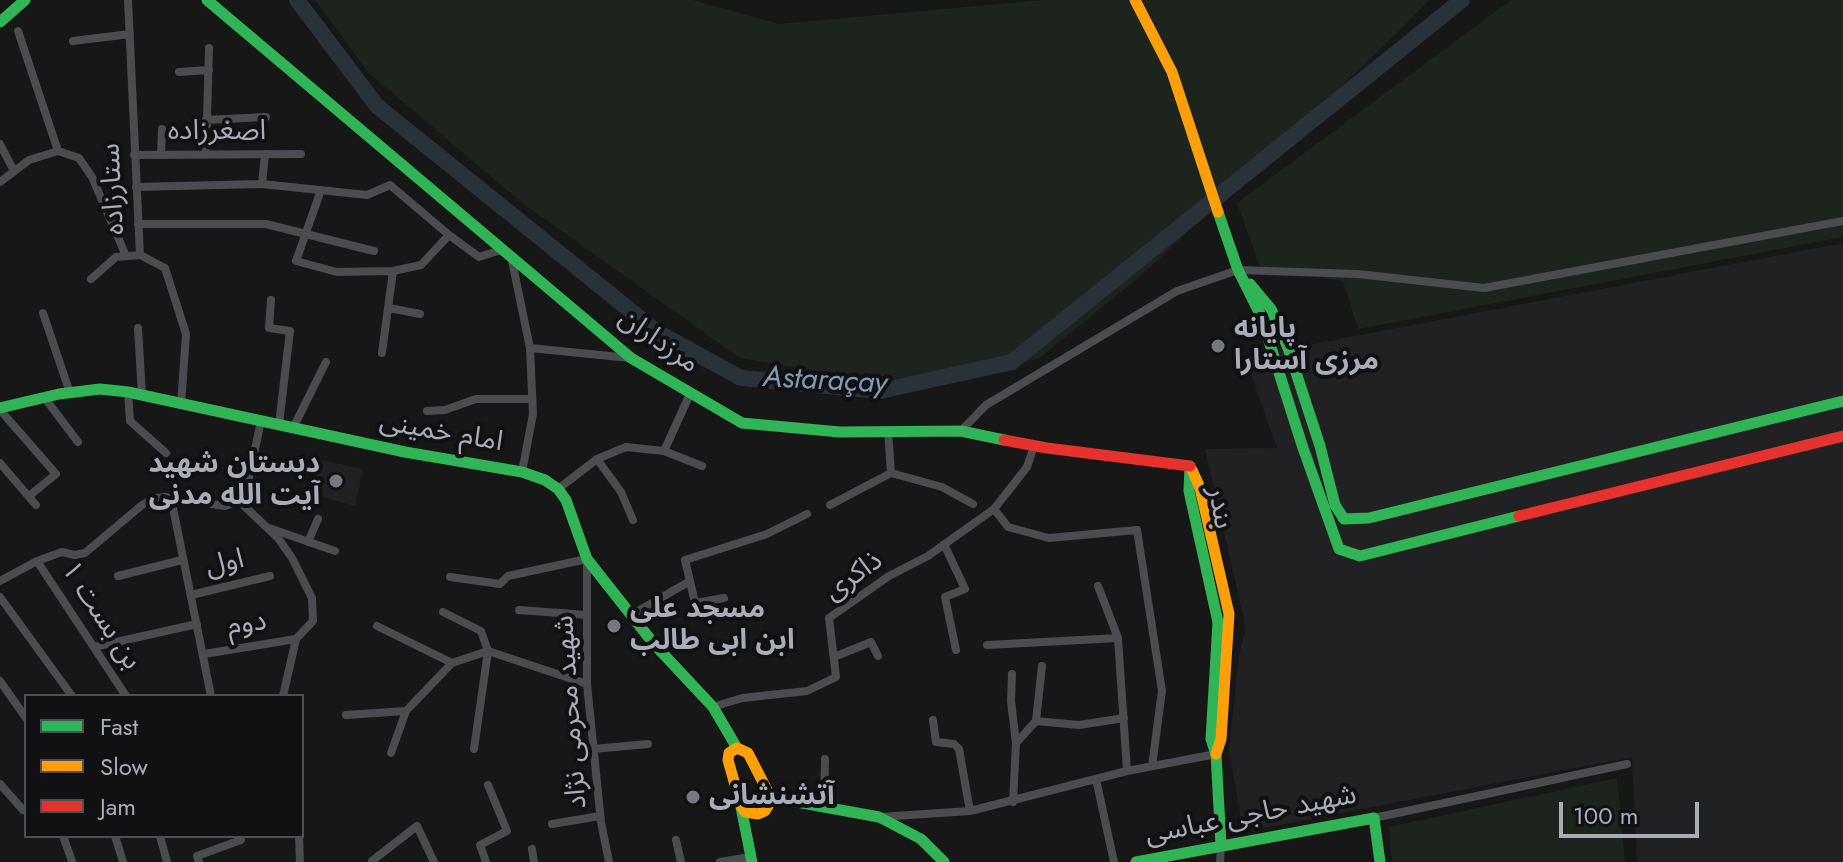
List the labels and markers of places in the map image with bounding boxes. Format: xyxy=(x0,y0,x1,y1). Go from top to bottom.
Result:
place label: پایانه مرزی آستارا xyxy=(1234,313,1379,379)
marker: پایانه مرزی آستارا xyxy=(1209,337,1227,355)
place label: دبستان شهید آیت الله مدنی xyxy=(149,448,320,514)
marker: دبستان شهید آیت الله مدنی xyxy=(327,472,345,490)
place label: مسجد علی ابن ابی طالب xyxy=(630,593,795,659)
marker: مسجد علی ابن ابی طالب xyxy=(605,617,623,635)
place label: آتشنشانی xyxy=(709,780,835,814)
marker: آتشنشانی xyxy=(684,788,702,806)

